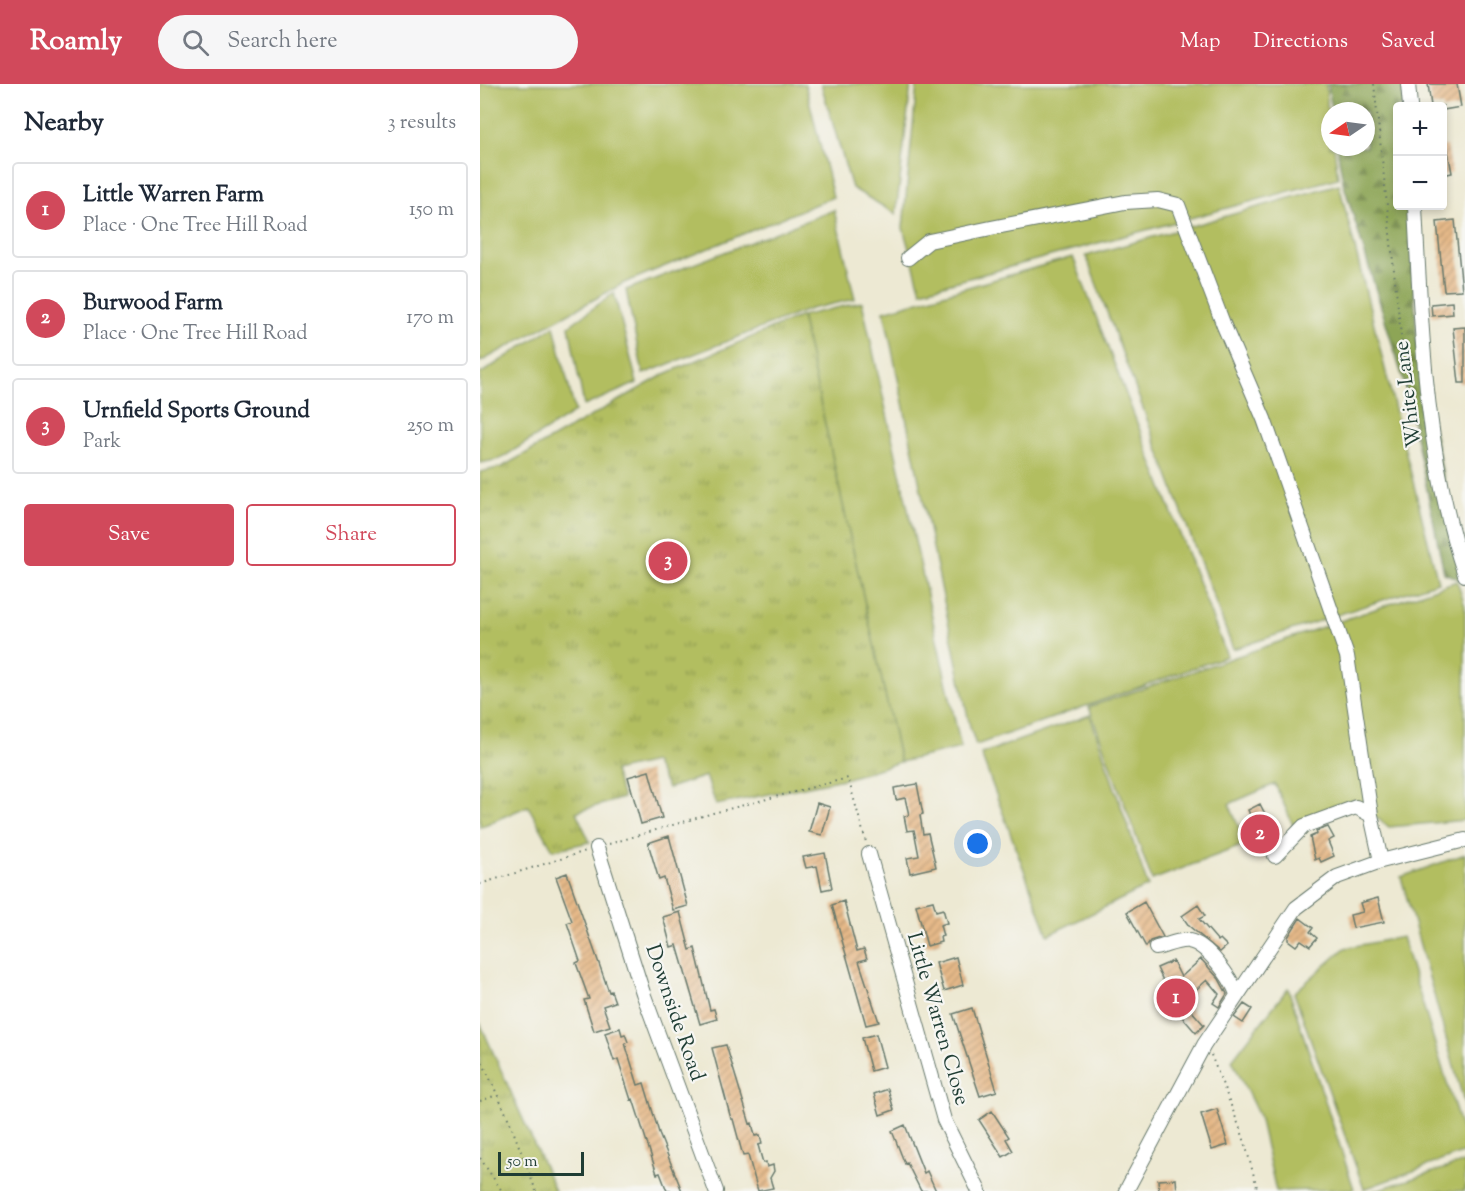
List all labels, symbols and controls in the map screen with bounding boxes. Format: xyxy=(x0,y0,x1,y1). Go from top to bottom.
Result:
search box xyxy=(158,15,578,69)
text: Roamly xyxy=(30,22,122,62)
icon: search xyxy=(179,26,212,59)
text: Search here xyxy=(227,26,338,58)
text: Map xyxy=(1180,27,1220,57)
text: Directions xyxy=(1253,27,1348,57)
text: Saved xyxy=(1381,27,1435,57)
north arrow xyxy=(1321,102,1375,156)
map controls xyxy=(1393,102,1447,210)
button: + xyxy=(1393,102,1447,156)
text: Nearby xyxy=(24,105,104,142)
text: 3 results xyxy=(387,109,456,138)
button: − xyxy=(1393,156,1447,210)
text: Little Warren Farm xyxy=(83,180,264,212)
text: 1 xyxy=(42,196,49,225)
text: 150 m xyxy=(409,196,454,225)
text: Place · One Tree Hill Road xyxy=(83,212,308,241)
text: Burwood Farm xyxy=(83,288,223,320)
text: 2 xyxy=(41,304,50,333)
text: 170 m xyxy=(406,304,454,333)
text: Place · One Tree Hill Road xyxy=(83,320,308,349)
street label: White Lane xyxy=(1388,339,1430,449)
text: Urnfield Sports Ground xyxy=(83,396,310,428)
text: 3 xyxy=(41,412,50,441)
text: 250 m xyxy=(406,412,454,441)
text: Park xyxy=(83,428,121,457)
button: Save xyxy=(24,504,234,566)
button: Share xyxy=(246,504,456,566)
pin: 3 xyxy=(648,538,687,584)
pin: 2 xyxy=(1240,812,1280,856)
your location xyxy=(963,829,992,858)
street label: Little Warren Close xyxy=(898,929,976,1109)
street label: Downside Road xyxy=(637,941,711,1086)
pin: 1 xyxy=(1156,976,1196,1020)
scale bar xyxy=(498,1149,584,1176)
text: 50 m xyxy=(507,1151,538,1174)

